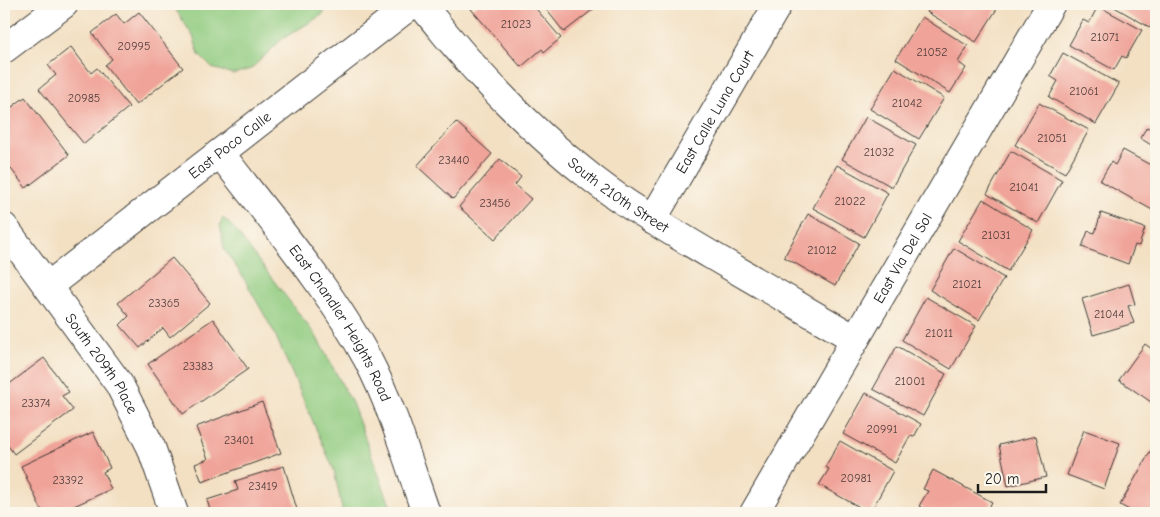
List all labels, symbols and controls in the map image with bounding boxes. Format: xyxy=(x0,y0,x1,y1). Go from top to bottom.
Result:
house number: 21023 xyxy=(501,17,531,31)
house number: 21071 xyxy=(1091,30,1120,44)
house number: 20995 xyxy=(118,39,150,53)
house number: 21052 xyxy=(916,45,948,59)
street label: East Calle Luna Court xyxy=(672,47,758,177)
house number: 21061 xyxy=(1069,84,1099,98)
house number: 20985 xyxy=(68,91,100,105)
house number: 21042 xyxy=(892,96,922,110)
street label: East Poco Calle xyxy=(185,107,275,183)
house number: 21051 xyxy=(1037,131,1067,145)
house number: 21032 xyxy=(864,145,894,159)
house number: 23440 xyxy=(438,153,470,167)
street label: South 210th Street xyxy=(564,154,673,237)
house number: 21041 xyxy=(1010,180,1039,194)
house number: 21022 xyxy=(835,194,865,208)
house number: 23456 xyxy=(479,196,511,210)
street label: East Via Del Sol xyxy=(869,210,936,307)
house number: 21031 xyxy=(981,228,1011,242)
street label: East Chandler Heights Road xyxy=(285,241,395,404)
house number: 21012 xyxy=(807,243,837,257)
house number: 21021 xyxy=(952,277,982,291)
house number: 23365 xyxy=(148,296,180,310)
house number: 21044 xyxy=(1094,307,1124,321)
street label: South 209th Place xyxy=(61,310,142,417)
house number: 21011 xyxy=(925,326,953,340)
house number: 23383 xyxy=(183,359,213,373)
house number: 21001 xyxy=(895,374,925,388)
house number: 23374 xyxy=(22,396,51,410)
house number: 20991 xyxy=(866,422,898,436)
house number: 23401 xyxy=(224,433,254,447)
scale bar xyxy=(978,462,1045,494)
text: 20 m xyxy=(985,470,1019,488)
house number: 20981 xyxy=(841,471,872,485)
house number: 23392 xyxy=(52,473,84,487)
house number: 23419 xyxy=(248,479,278,493)

